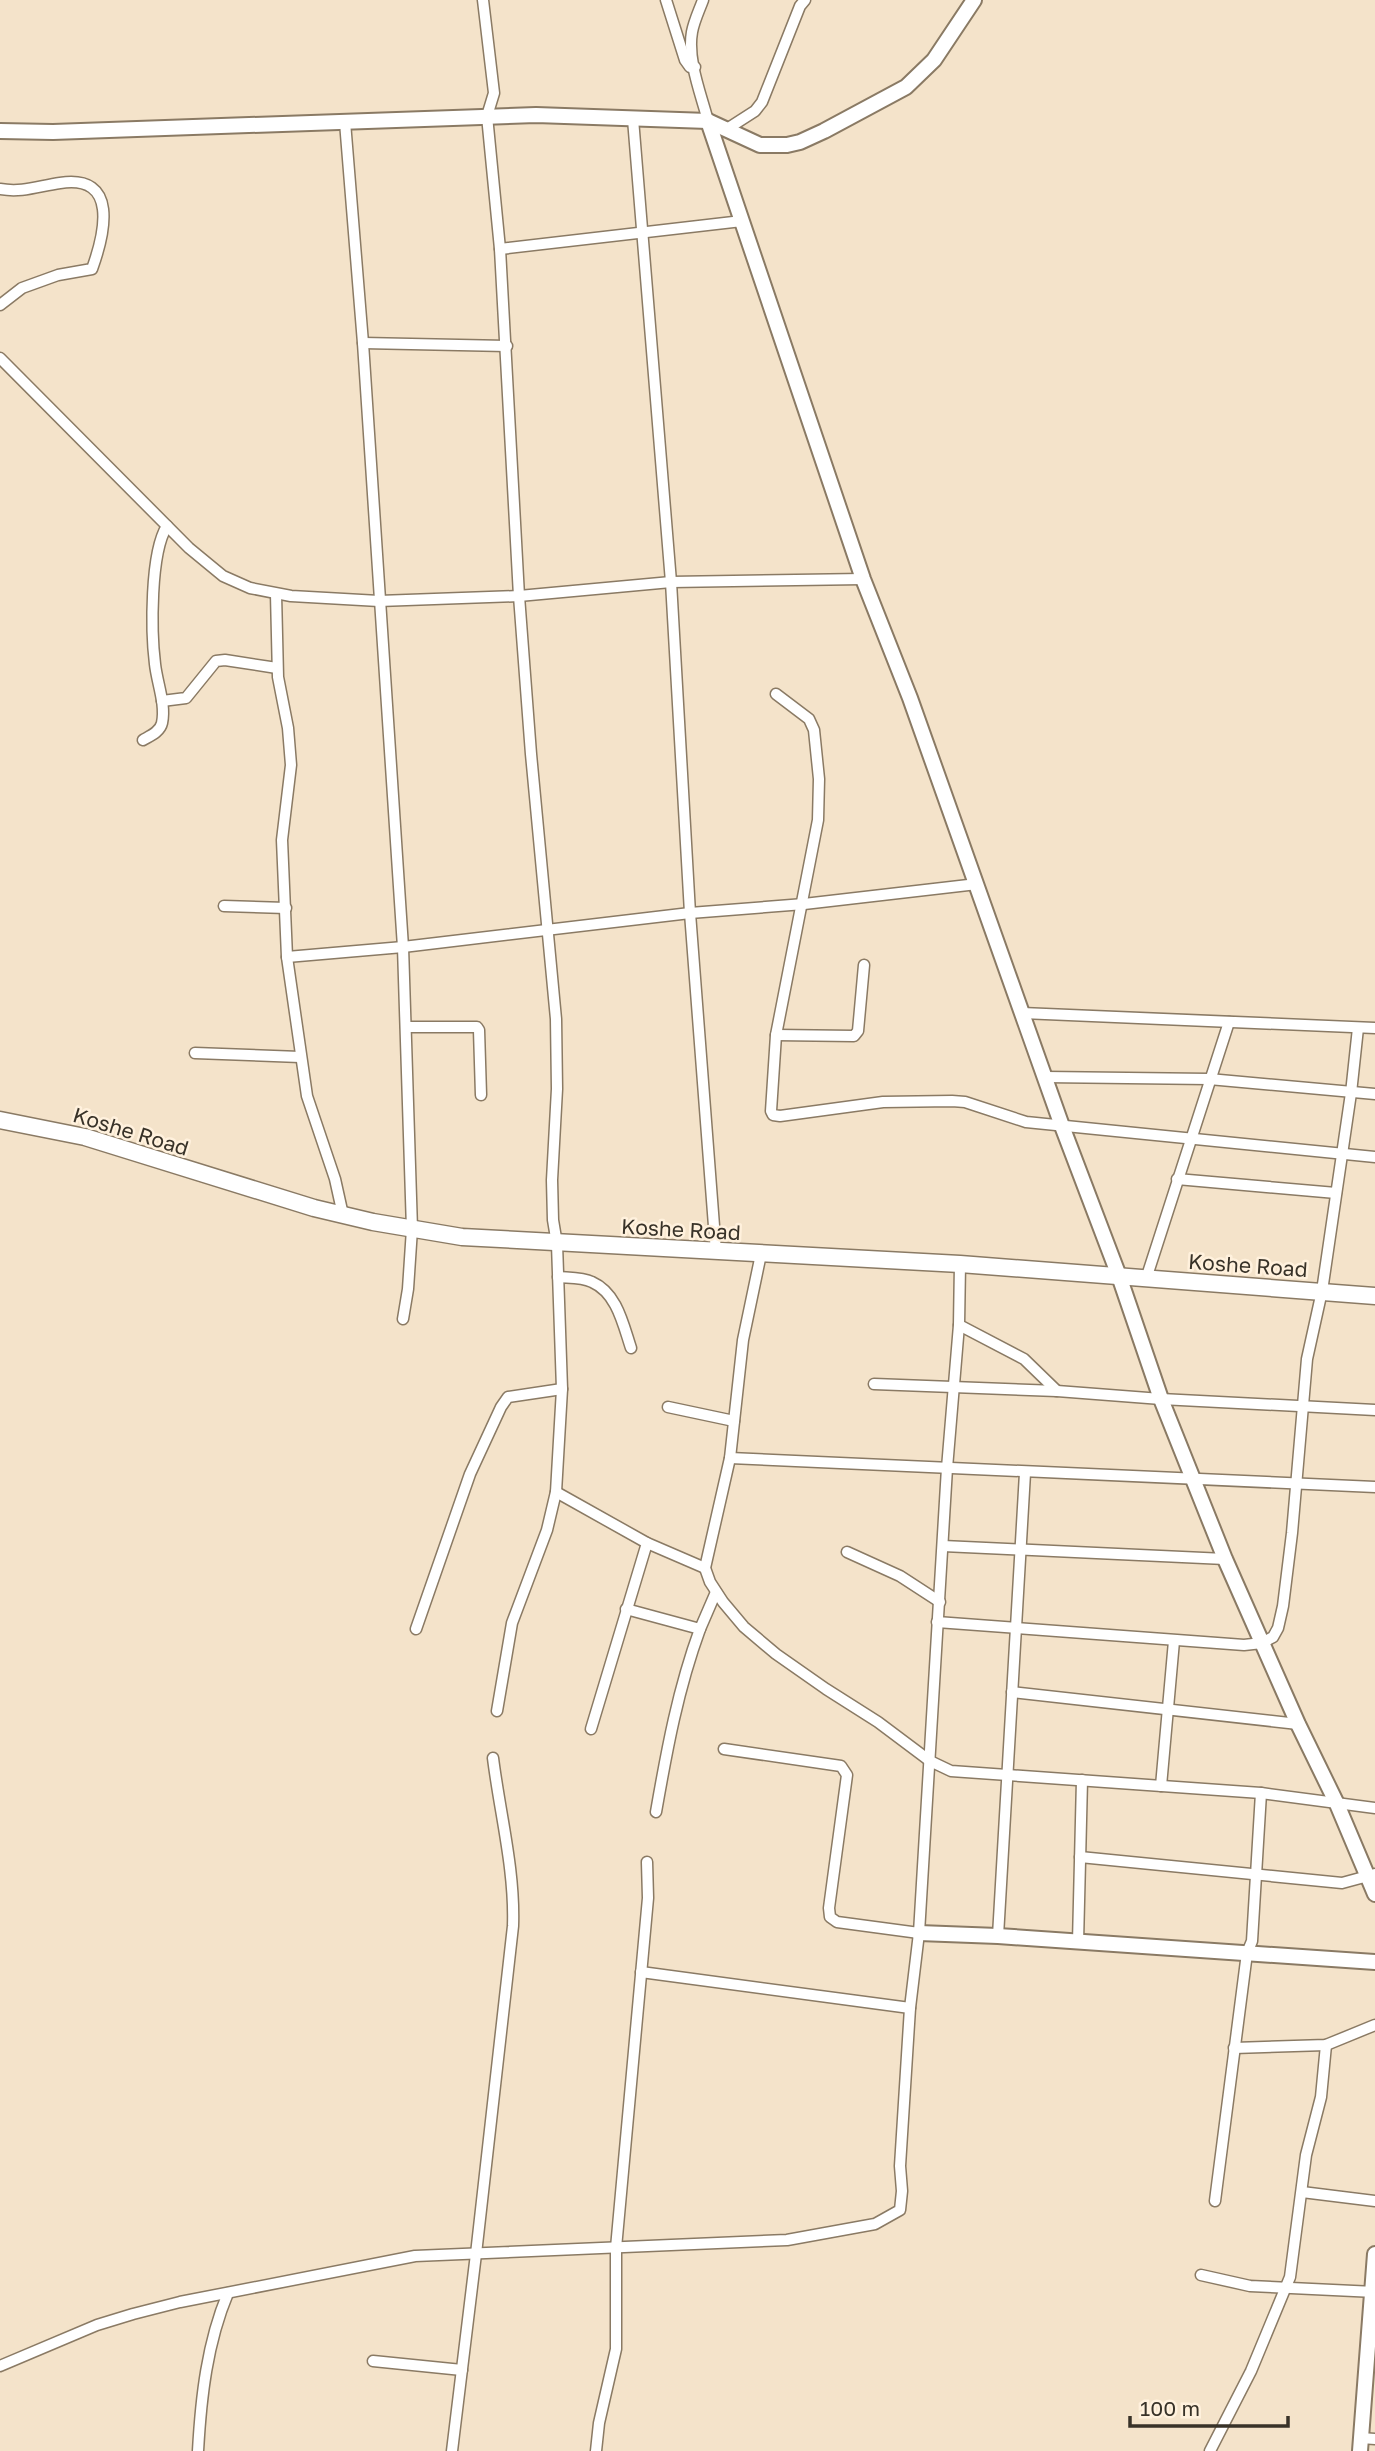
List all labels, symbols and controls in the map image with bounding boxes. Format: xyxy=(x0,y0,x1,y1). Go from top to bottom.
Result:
street label: Koshe Road xyxy=(70,1101,192,1161)
street label: Koshe Road xyxy=(621,1213,741,1245)
street label: Koshe Road xyxy=(1187,1248,1309,1282)
scale bar xyxy=(1130,2384,1288,2428)
text: 100 m xyxy=(1140,2395,1200,2421)

